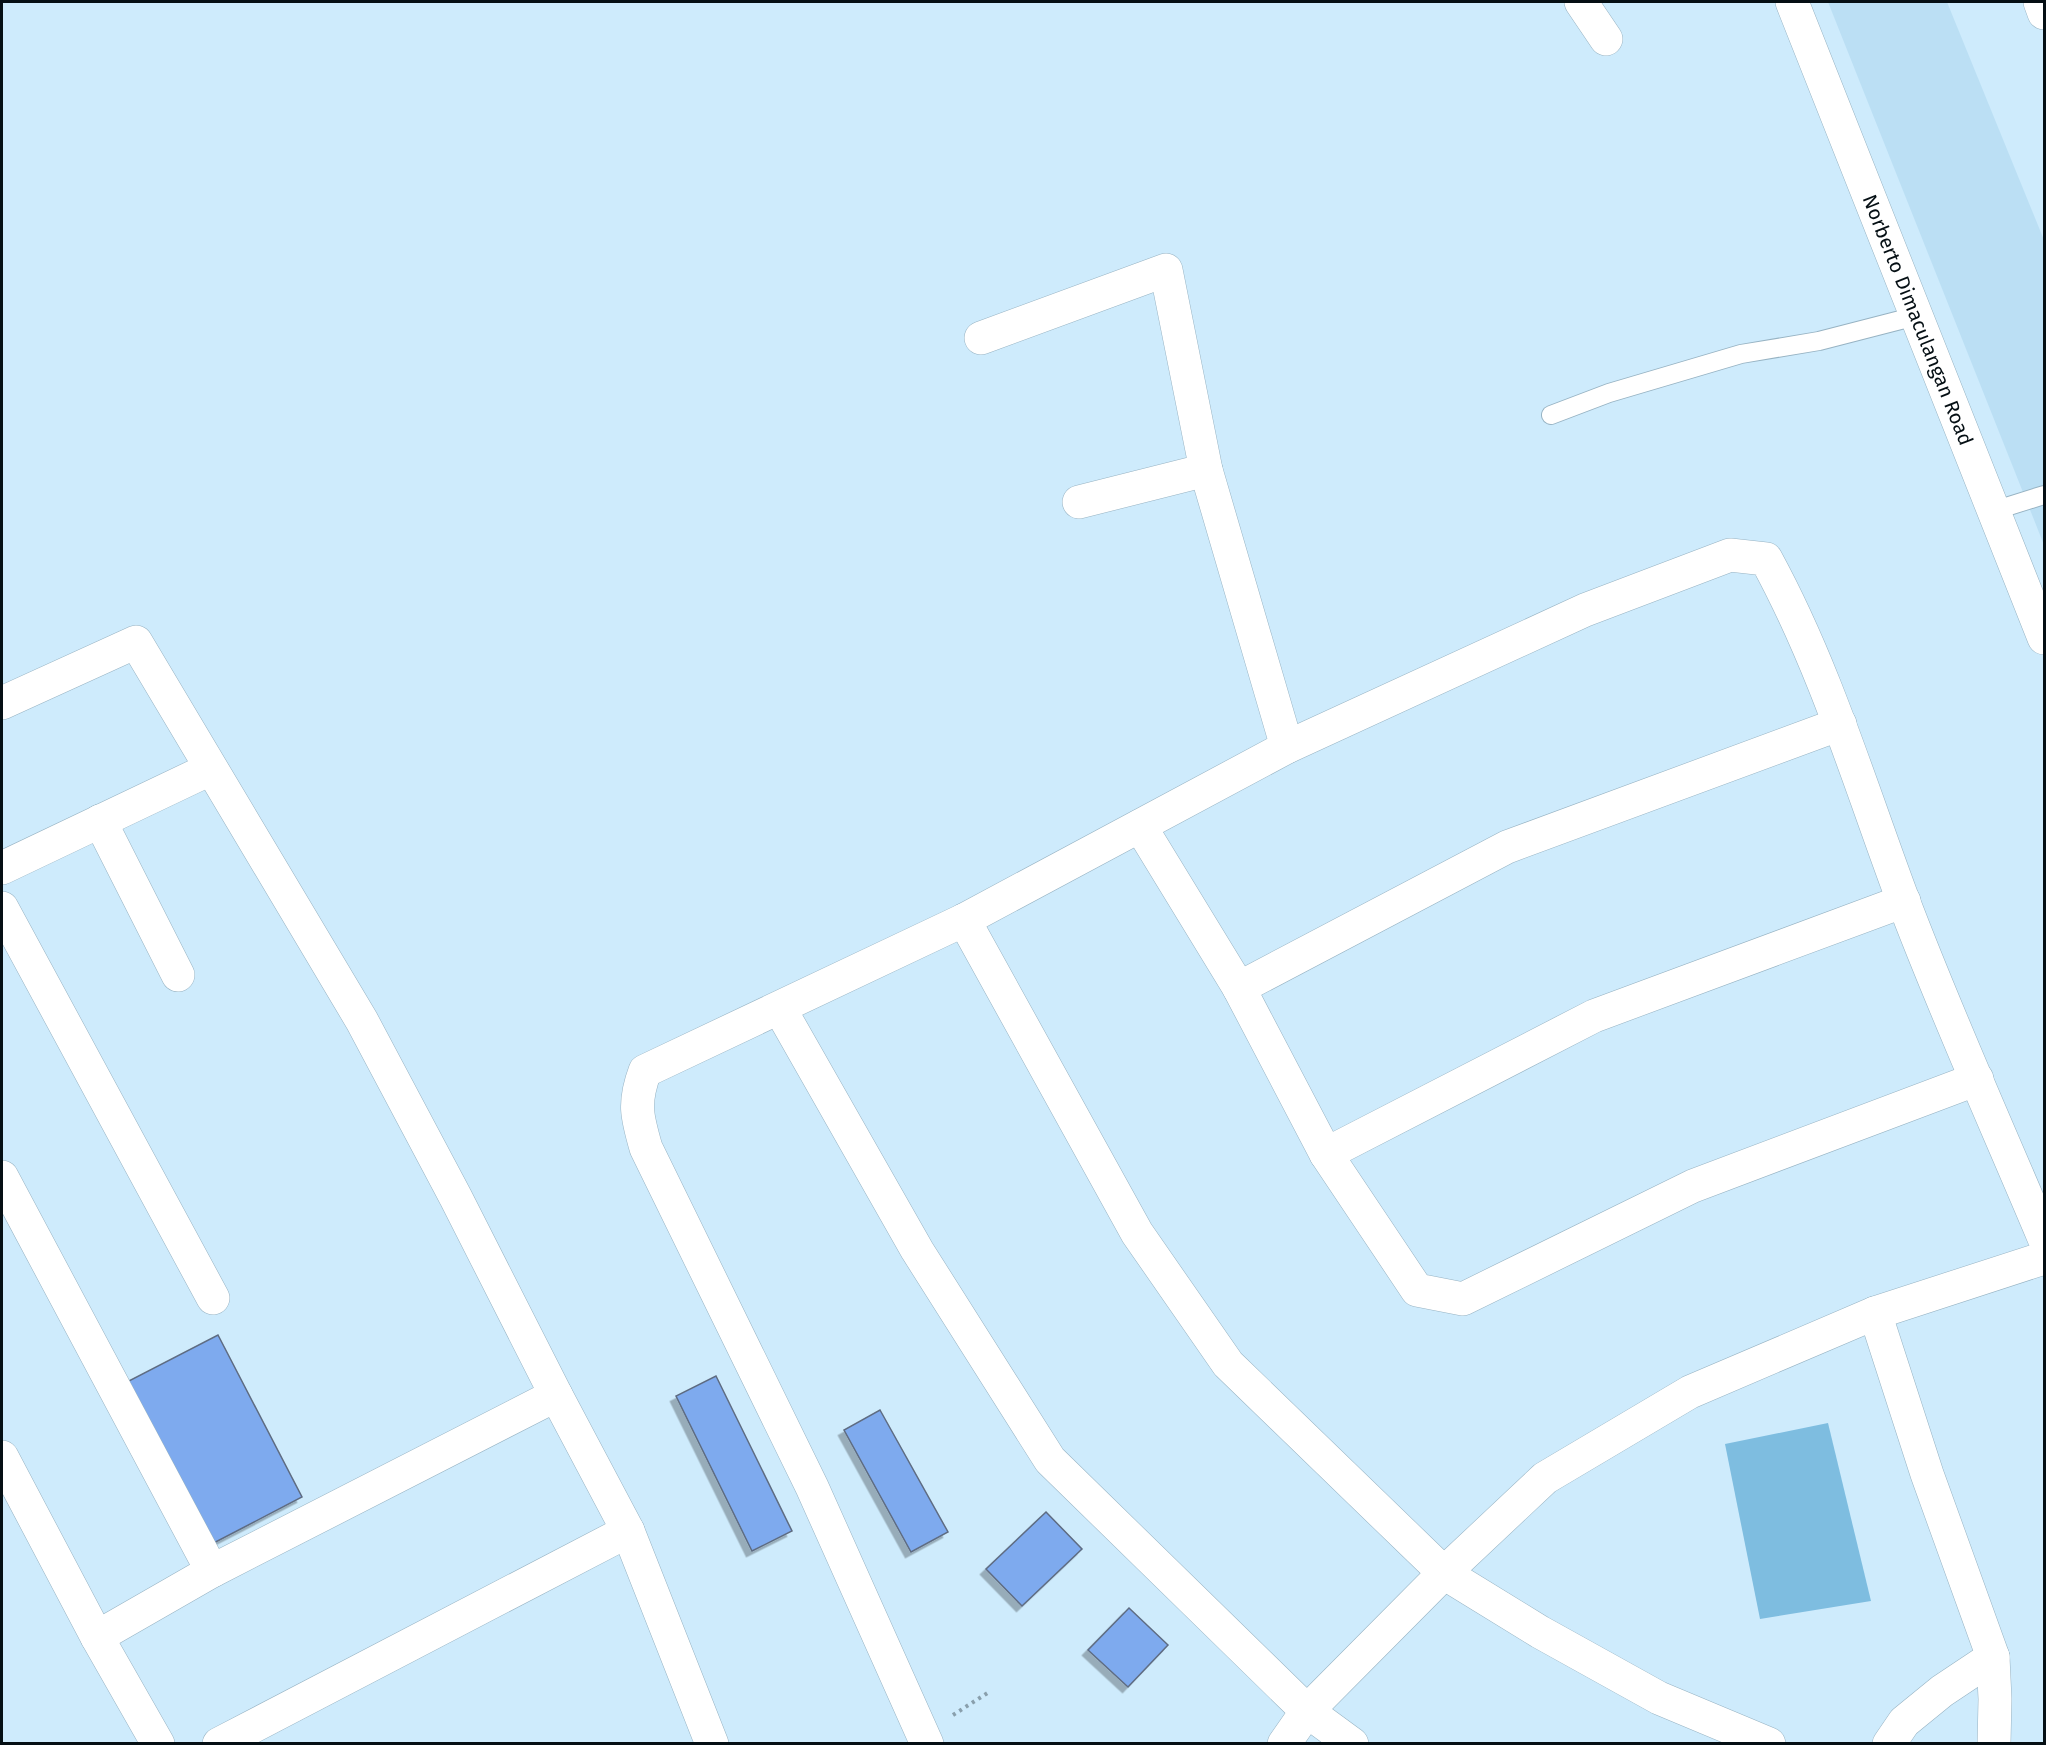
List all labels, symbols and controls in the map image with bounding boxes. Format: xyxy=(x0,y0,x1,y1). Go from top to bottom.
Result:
street label: Norberto Dimaculangan Road xyxy=(1858,191,1978,449)

